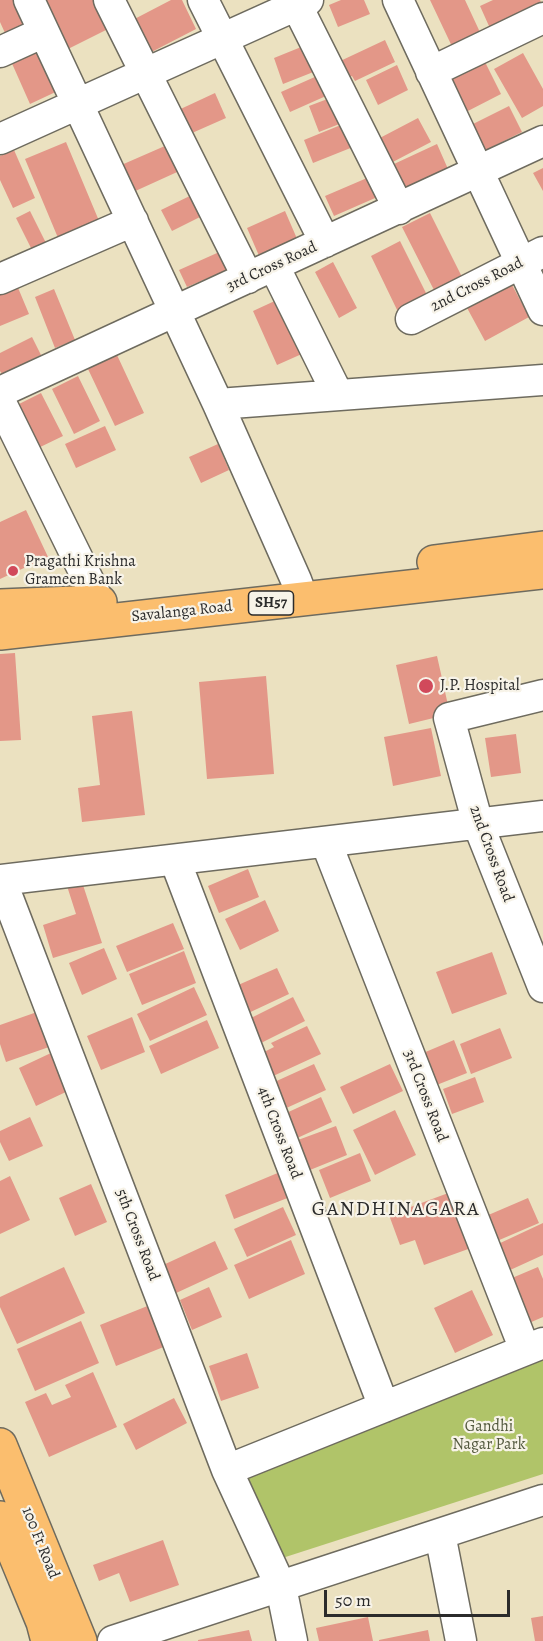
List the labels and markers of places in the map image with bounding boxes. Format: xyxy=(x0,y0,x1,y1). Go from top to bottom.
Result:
place label: Pragathi Krishna Grameen Bank xyxy=(25,552,136,590)
marker: Pragathi Krishna Grameen Bank xyxy=(6,564,20,578)
place label: J.P. Hospital xyxy=(440,676,520,696)
marker: J.P. Hospital xyxy=(417,677,435,695)

